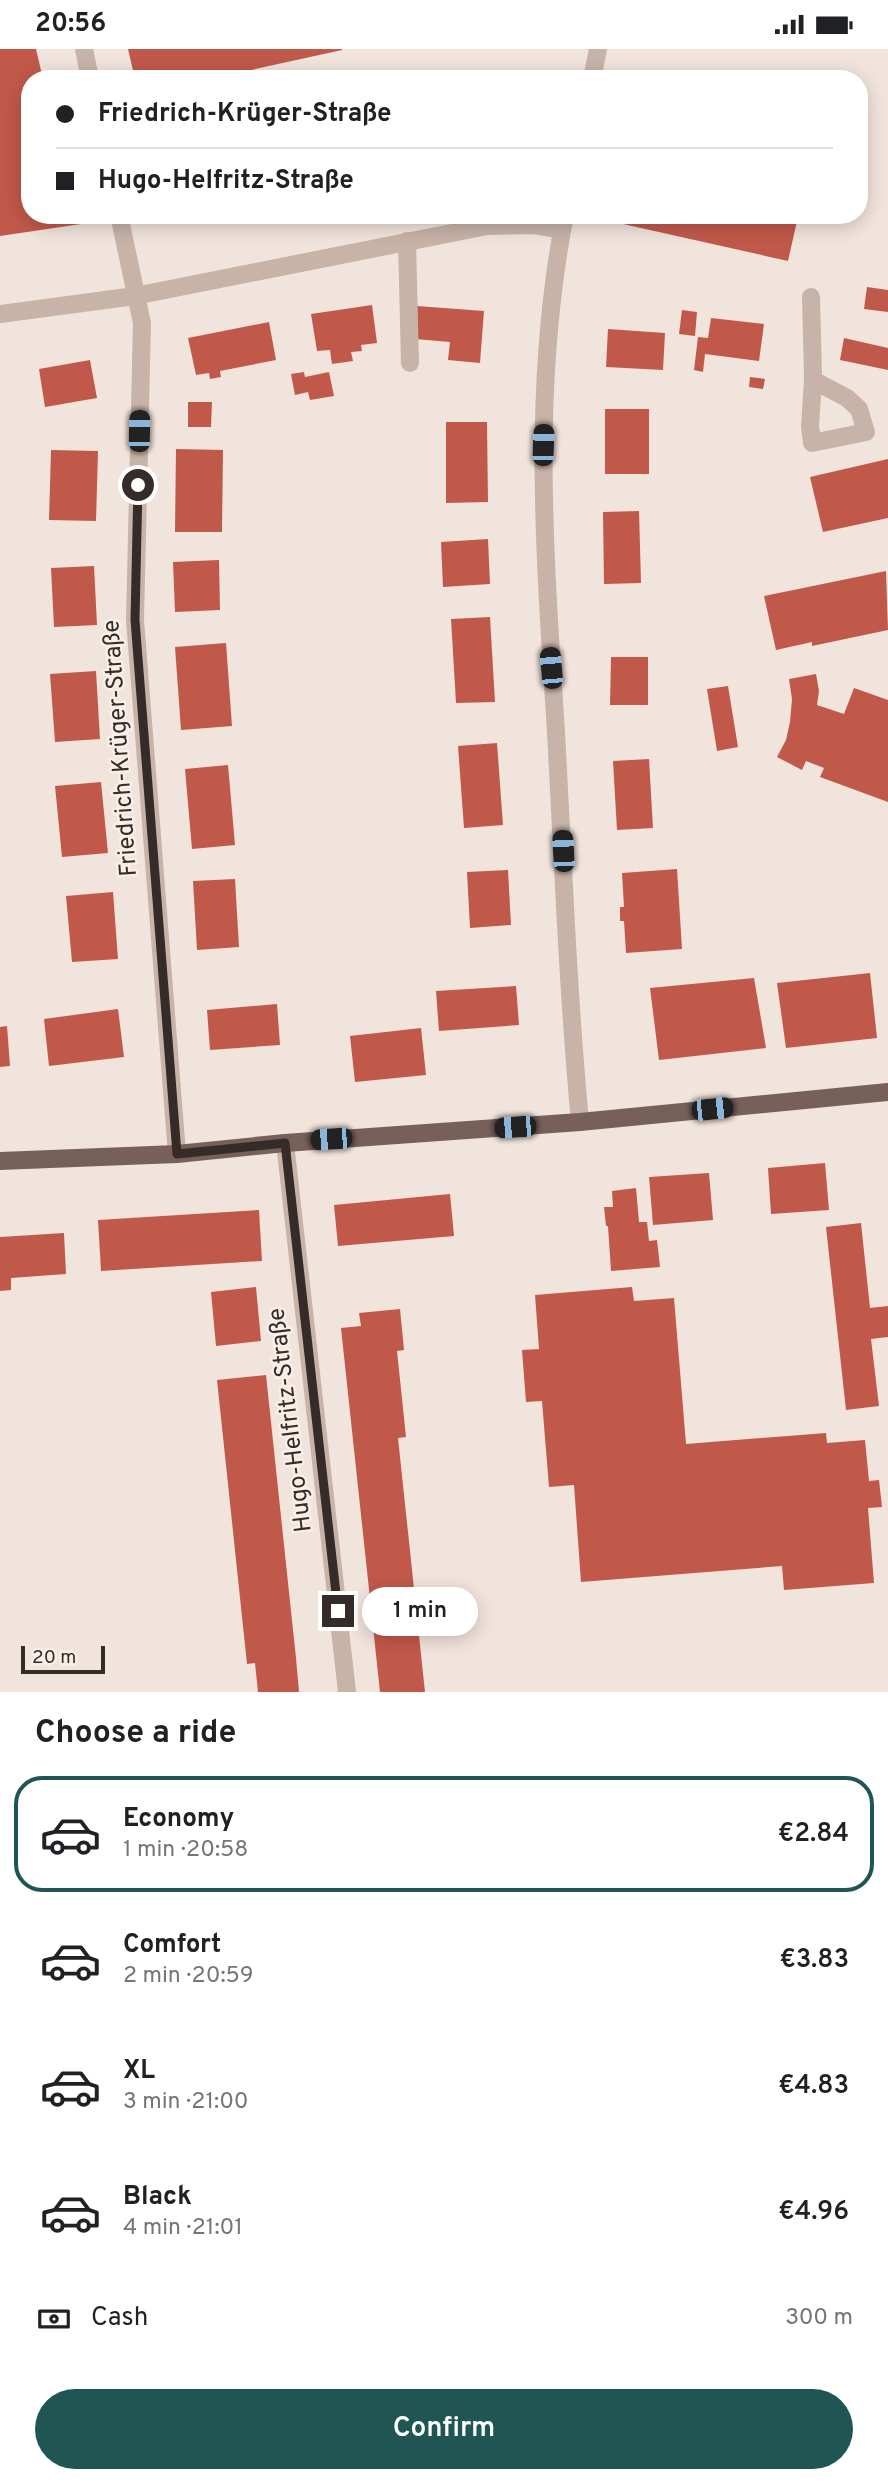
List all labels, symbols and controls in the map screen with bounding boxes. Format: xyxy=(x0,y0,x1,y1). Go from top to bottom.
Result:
text: 20:56 xyxy=(35,8,106,41)
text: Friedrich-Krüger-Straße xyxy=(98,98,391,131)
text: Hugo-Helfritz-Straße xyxy=(98,165,354,198)
car xyxy=(129,410,150,452)
car xyxy=(532,424,555,466)
route start xyxy=(122,469,154,501)
street label: Friedrich-Krüger-Straße xyxy=(97,619,145,877)
car xyxy=(539,646,564,690)
car xyxy=(552,829,575,873)
car xyxy=(691,1096,734,1122)
car xyxy=(494,1115,537,1139)
car xyxy=(310,1127,353,1151)
street label: Hugo-Helfritz-Straße xyxy=(262,1306,320,1534)
callout: 1 min xyxy=(362,1587,478,1635)
route end xyxy=(322,1595,354,1627)
text: 1 min xyxy=(393,1597,447,1626)
scale bar xyxy=(21,1643,105,1675)
text: 20 m xyxy=(32,1646,76,1670)
text: Choose a ride xyxy=(35,1714,236,1754)
icon: car xyxy=(39,1803,102,1866)
text: Economy xyxy=(123,1803,234,1836)
text: €2.84 xyxy=(778,1818,849,1851)
text: 1 min · 20:58 xyxy=(123,1836,248,1865)
icon: car xyxy=(39,1929,102,1992)
text: Comfort xyxy=(123,1929,221,1962)
text: €3.83 xyxy=(779,1944,849,1977)
text: 2 min · 20:59 xyxy=(123,1962,253,1991)
icon: car xyxy=(39,2055,102,2118)
text: XL xyxy=(123,2055,155,2088)
text: €4.83 xyxy=(778,2070,849,2103)
text: 3 min · 21:00 xyxy=(123,2088,249,2117)
icon: car xyxy=(39,2181,102,2244)
text: Black xyxy=(123,2181,192,2214)
text: €4.96 xyxy=(778,2196,849,2229)
text: 4 min · 21:01 xyxy=(123,2214,243,2243)
icon: cash xyxy=(35,2300,73,2338)
text: Cash xyxy=(91,2302,148,2335)
text: 300 m xyxy=(785,2304,853,2333)
button: Confirm xyxy=(35,2389,853,2469)

